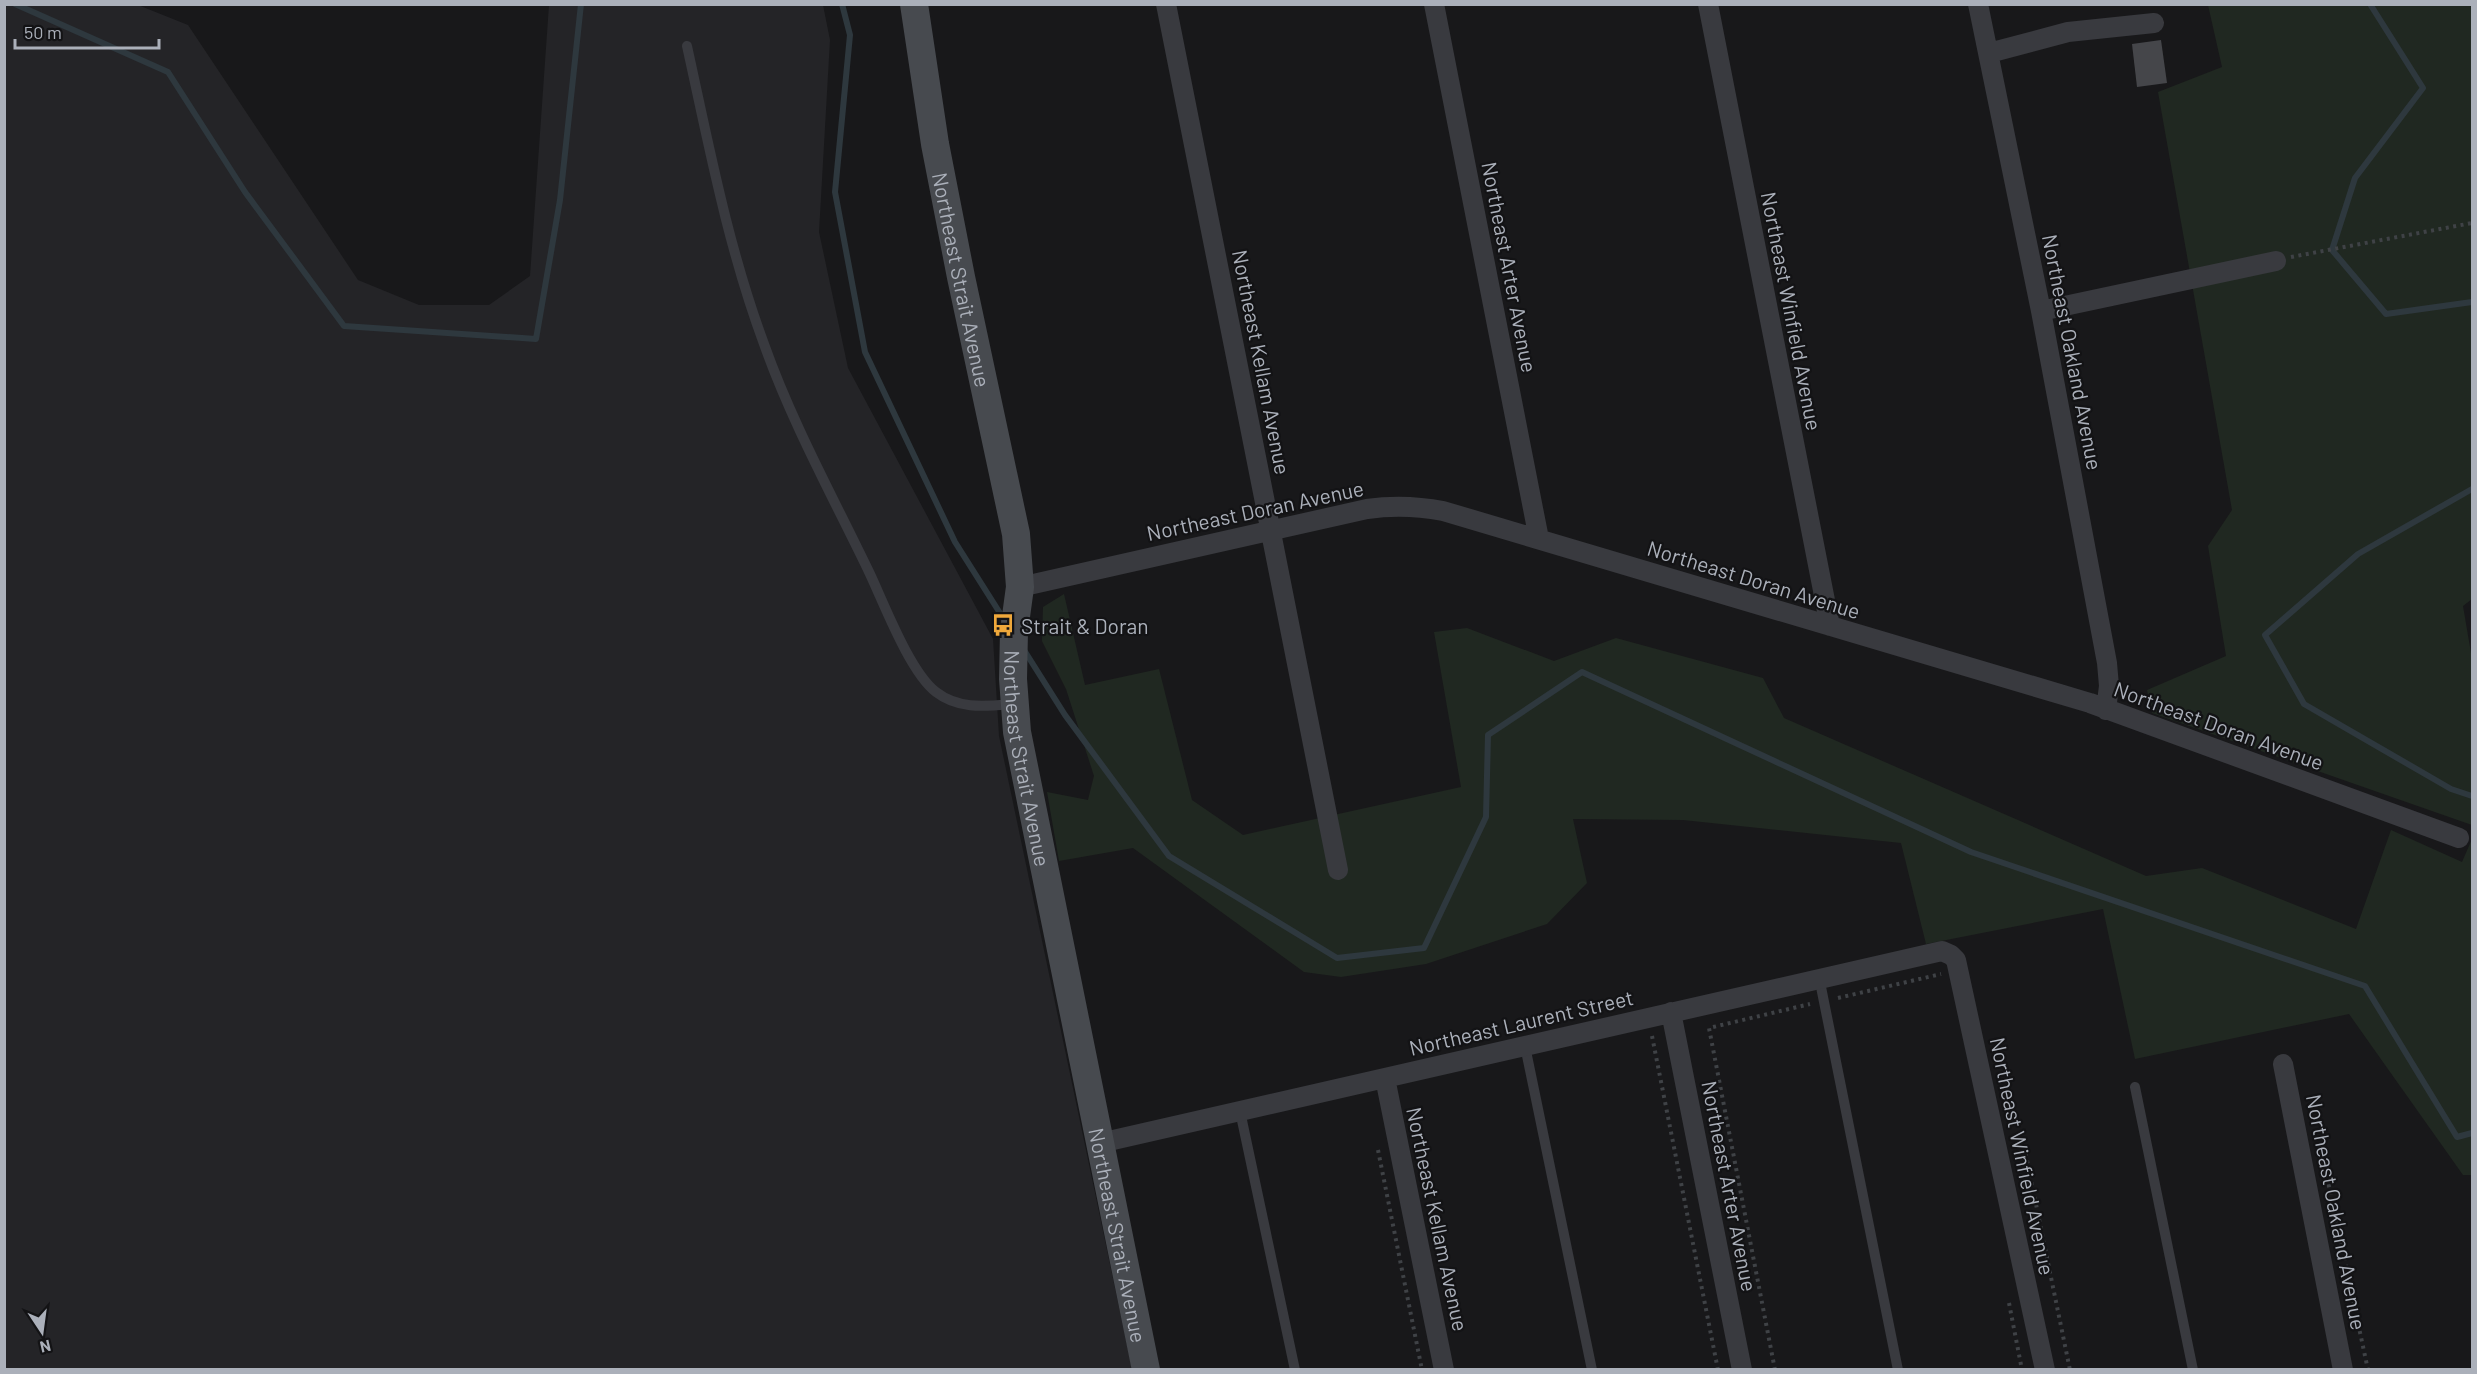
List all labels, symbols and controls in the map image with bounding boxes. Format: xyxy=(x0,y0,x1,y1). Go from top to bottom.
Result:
scale bar xyxy=(15,12,159,50)
text: 50 m xyxy=(24,21,62,43)
street label: Northeast Arter Avenue xyxy=(1477,160,1543,374)
street label: Northeast Strait Avenue xyxy=(928,170,997,389)
street label: Northeast Winfield Avenue xyxy=(1757,190,1827,432)
street label: Northeast Oakland Avenue xyxy=(2038,232,2108,472)
street label: Northeast Kellam Avenue xyxy=(1228,247,1296,477)
street label: Northeast Doran Avenue xyxy=(1144,475,1366,545)
street label: Northeast Doran Avenue xyxy=(1645,535,1863,623)
bus stop icon: Strait & Doran xyxy=(990,612,1016,638)
place label: Strait & Doran xyxy=(1021,613,1149,638)
street label: Northeast Strait Avenue xyxy=(1000,650,1056,868)
street label: Northeast Doran Avenue xyxy=(2111,675,2327,775)
street label: Northeast Laurent Street xyxy=(1406,984,1636,1060)
street label: Northeast Winfield Avenue xyxy=(1986,1035,2060,1277)
street label: Northeast Arter Avenue xyxy=(1697,1079,1763,1293)
street label: Northeast Oakland Avenue xyxy=(2302,1092,2372,1332)
street label: Northeast Kellam Avenue xyxy=(1402,1105,1474,1333)
street label: Northeast Strait Avenue xyxy=(1085,1126,1153,1345)
north arrow xyxy=(12,1302,72,1362)
text: N xyxy=(38,1337,53,1358)

